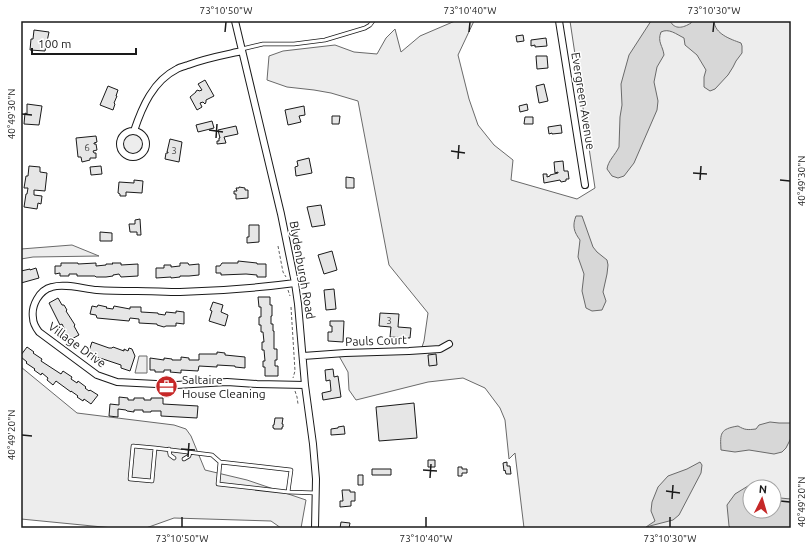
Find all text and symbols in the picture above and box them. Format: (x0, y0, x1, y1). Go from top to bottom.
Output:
text: 73°10'50"W (200, 5, 252, 16)
text: 73°10'40"W (444, 5, 496, 16)
text: 73°10'30"W (688, 5, 740, 16)
scale bar (32, 30, 136, 56)
text: 100 m (38, 37, 71, 50)
street label: Evergreen Avenue (569, 51, 598, 150)
text: 40°49'30"N (6, 89, 17, 139)
house number: 6 (84, 142, 90, 153)
house number: 3 (171, 145, 177, 156)
text: 40°49'30"N (796, 156, 807, 206)
street label: Blydenburgh Road (287, 220, 318, 320)
house number: 3 (386, 315, 392, 326)
street label: Village Drive (46, 319, 109, 370)
street label: Pauls Court (345, 333, 407, 348)
place label: Saltaire House Cleaning (182, 373, 266, 400)
office icon: Saltaire House Cleaning (153, 374, 179, 400)
text: 40°49'20"N (6, 410, 17, 460)
text: 40°49'20"N (796, 477, 807, 527)
north arrow (742, 479, 782, 519)
text: N (758, 483, 767, 495)
text: 73°10'50"W (156, 533, 208, 544)
text: 73°10'40"W (400, 533, 452, 544)
text: 73°10'30"W (644, 533, 696, 544)

